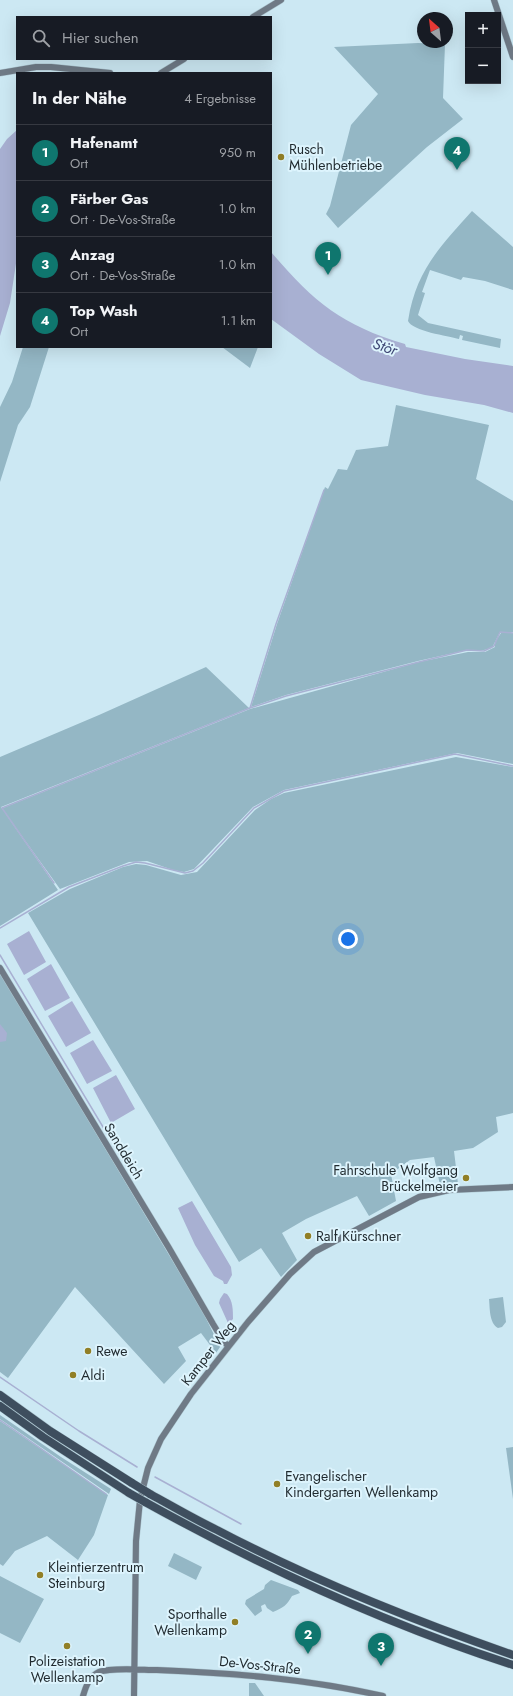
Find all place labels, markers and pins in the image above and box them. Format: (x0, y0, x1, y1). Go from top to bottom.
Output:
pin: 4 (444, 137, 470, 170)
place label: Rusch Mühlenbetriebe (289, 139, 382, 175)
marker: Rusch Mühlenbetriebe (276, 152, 286, 162)
pin: 1 (315, 242, 341, 275)
place label: Fahrschule Wolfgang Brückelmeier (333, 1160, 458, 1196)
marker: Fahrschule Wolfgang Brückelmeier (461, 1173, 471, 1183)
place label: Ralf Kürschner (316, 1226, 401, 1246)
marker: Ralf Kürschner (303, 1231, 313, 1241)
place label: Rewe (96, 1341, 127, 1361)
marker: Rewe (83, 1346, 93, 1356)
place label: Aldi (81, 1365, 105, 1385)
marker: Aldi (68, 1370, 78, 1380)
place label: Evangelischer Kindergarten Wellenkamp (285, 1466, 438, 1502)
marker: Evangelischer Kindergarten Wellenkamp (272, 1479, 282, 1489)
place label: Kleintierzentrum Steinburg (48, 1557, 144, 1593)
marker: Kleintierzentrum Steinburg (35, 1570, 45, 1580)
place label: Sporthalle Wellenkamp (154, 1604, 227, 1640)
marker: Sporthalle Wellenkamp (230, 1617, 240, 1627)
pin: 2 (295, 1621, 321, 1654)
pin: 3 (368, 1633, 394, 1666)
marker: Polizeistation Wellenkamp (62, 1641, 72, 1651)
place label: Polizeistation Wellenkamp (29, 1651, 105, 1687)

